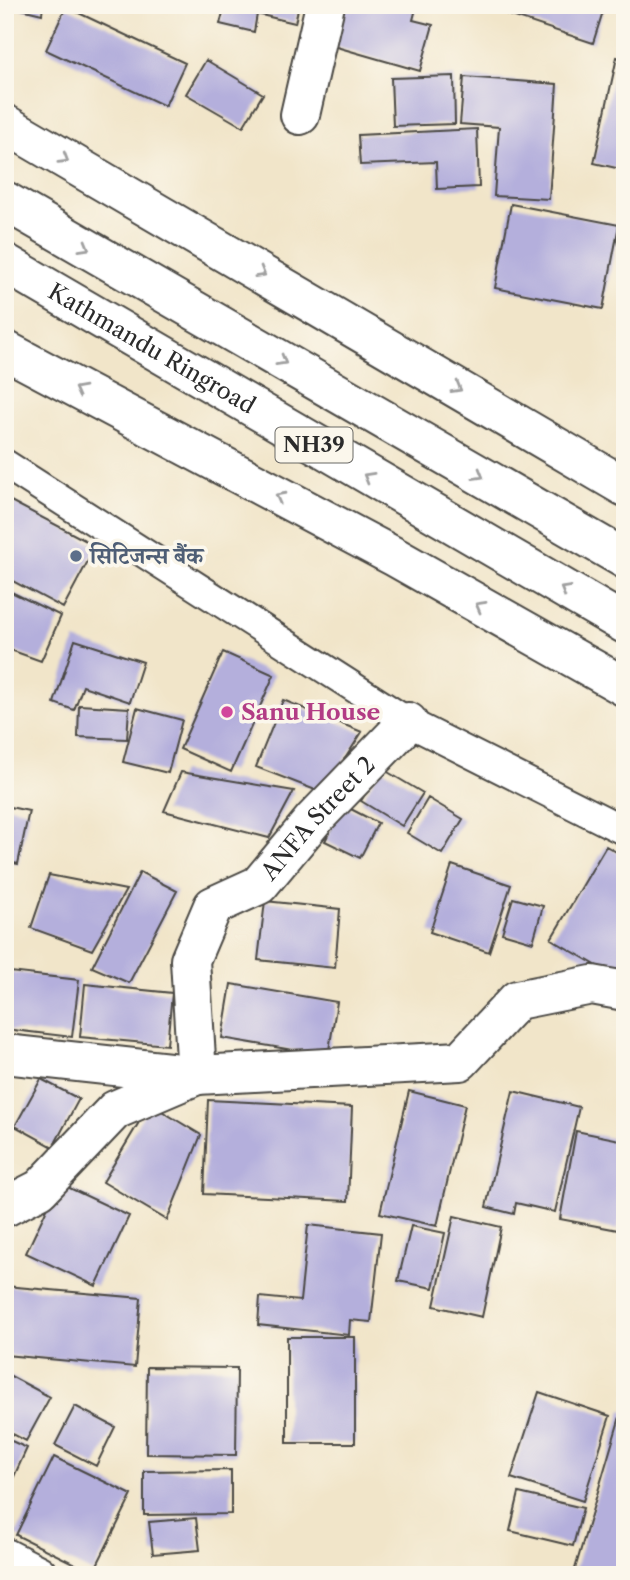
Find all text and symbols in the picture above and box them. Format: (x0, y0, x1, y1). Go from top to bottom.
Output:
one-way arrow (57, 151, 69, 164)
one-way arrow (78, 239, 91, 252)
one-way arrow (253, 265, 266, 278)
street label: Kathmandu Ringroad (43, 277, 260, 420)
one-way arrow (275, 353, 288, 366)
one-way arrow (449, 380, 462, 393)
one-way arrow (74, 385, 87, 398)
road number: NH39 (276, 428, 352, 462)
one-way arrow (472, 467, 485, 480)
one-way arrow (363, 472, 376, 485)
one-way arrow (275, 492, 287, 505)
place label: सिटिजन्स बैंक (88, 542, 205, 570)
marker: सिटिजन्स बैंक (68, 548, 84, 564)
one-way arrow (560, 585, 573, 598)
one-way arrow (475, 601, 487, 614)
place label: Sanu House (241, 698, 381, 726)
marker: Sanu House (219, 704, 235, 720)
street label: ANFA Street 2 (254, 751, 381, 886)

